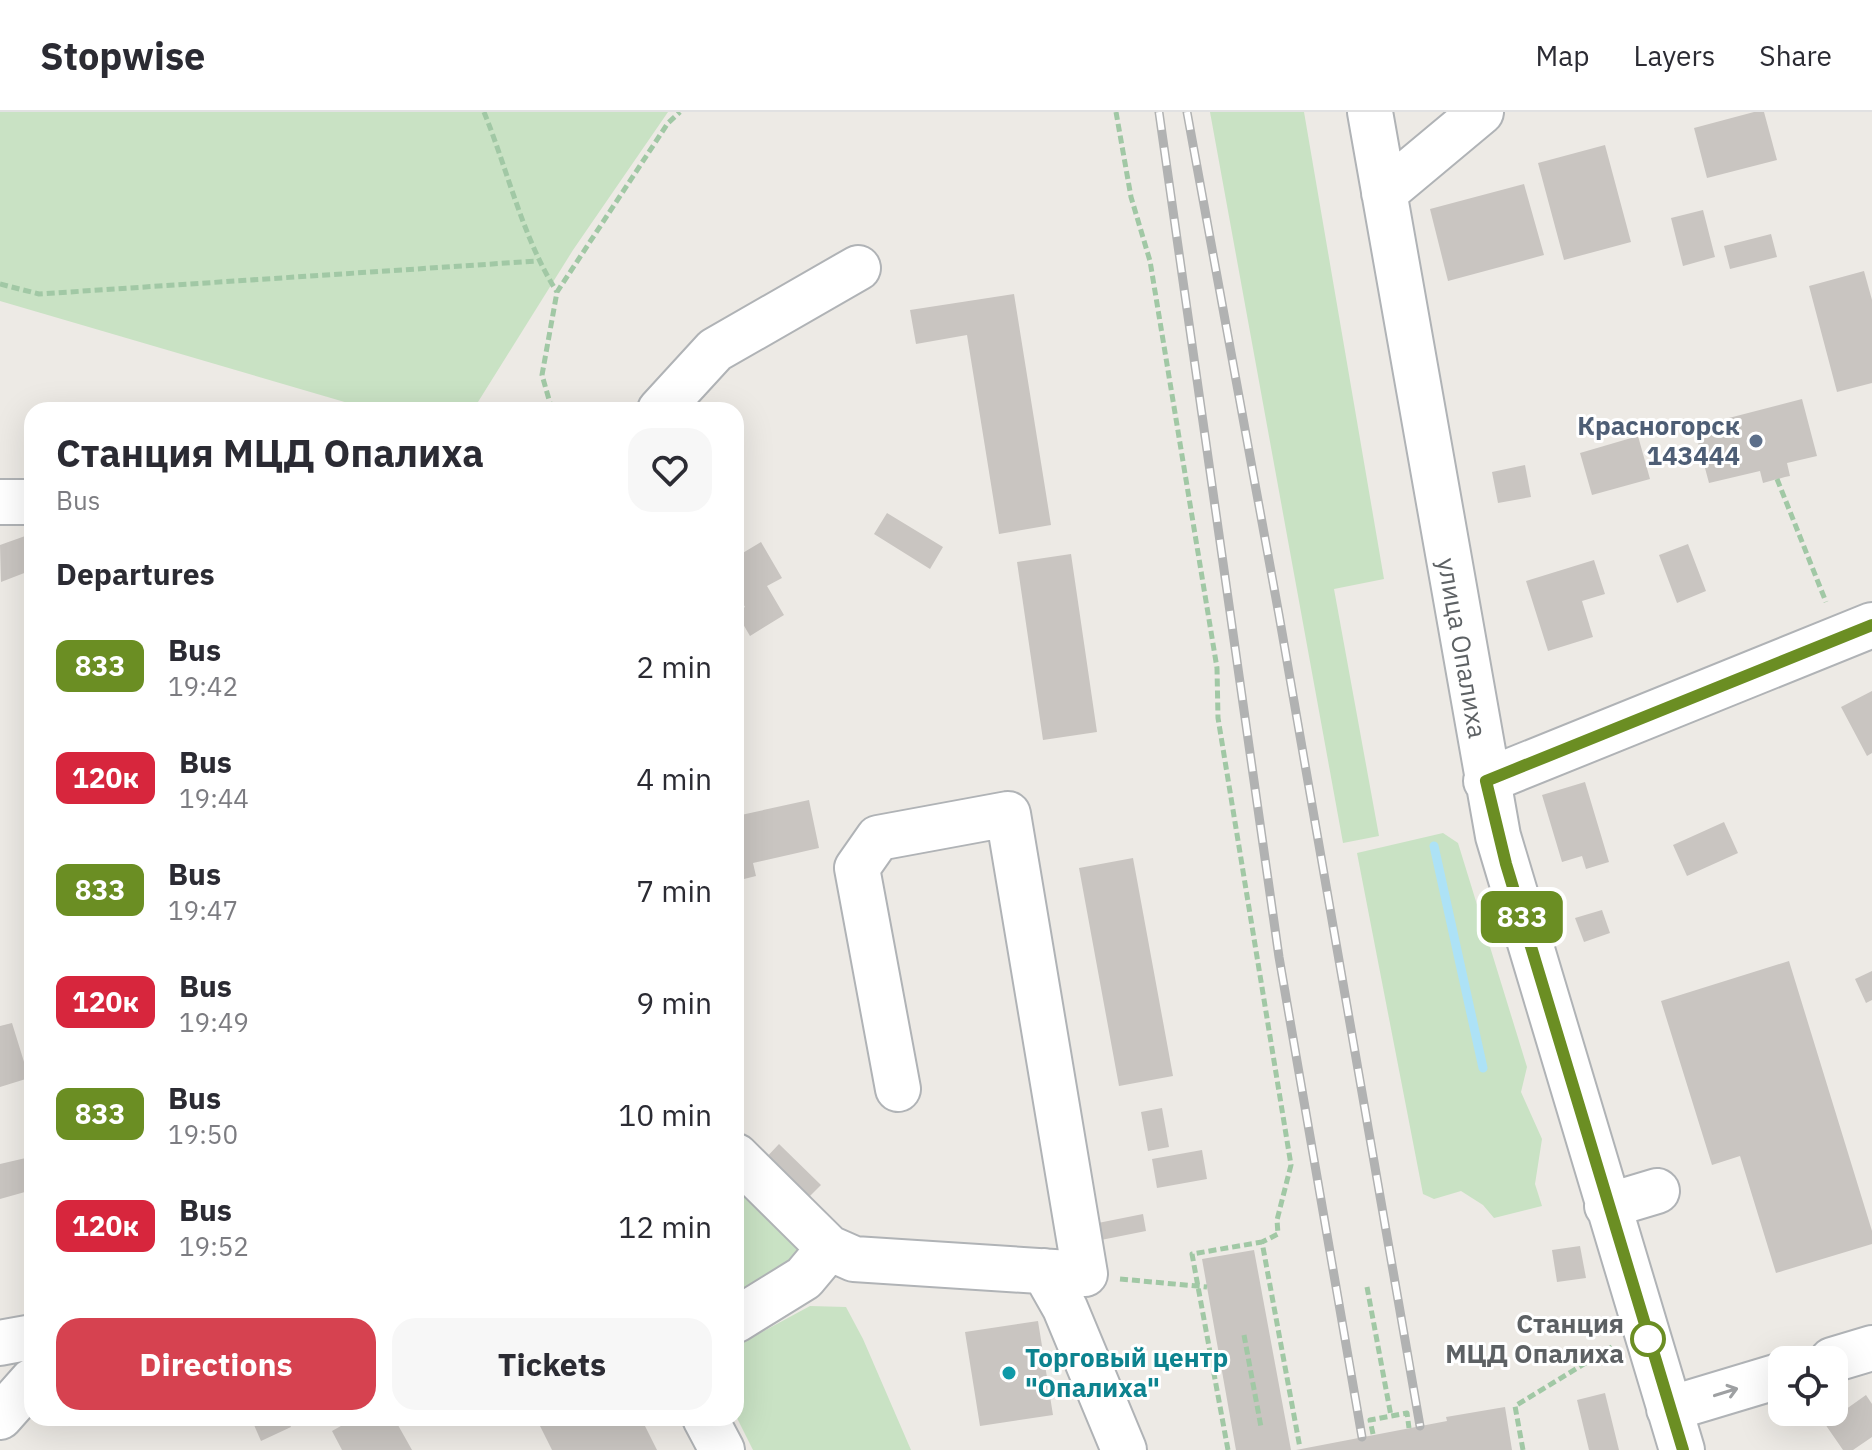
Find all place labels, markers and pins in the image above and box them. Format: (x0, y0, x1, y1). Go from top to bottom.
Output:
place label: Красногорск 143444 (1577, 408, 1740, 472)
marker: Красногорск 143444 (1747, 432, 1765, 450)
place label: Станция МЦД Опалиха (1445, 1306, 1624, 1370)
marker: Станция МЦД Опалиха (1631, 1322, 1665, 1356)
place label: Торговый центр "Опалиха" (1025, 1340, 1228, 1404)
marker: Торговый центр "Опалиха" (1000, 1364, 1018, 1382)

